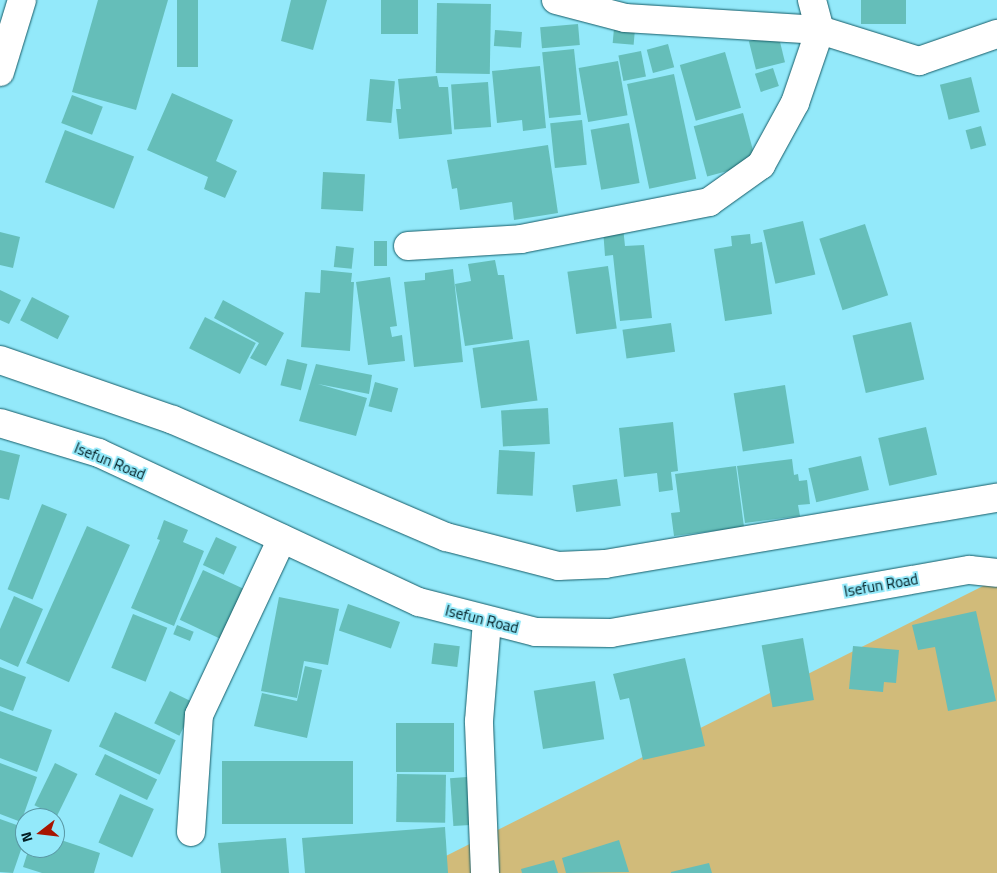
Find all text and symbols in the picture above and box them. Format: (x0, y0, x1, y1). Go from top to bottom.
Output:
street label: Isefun Road (72, 439, 148, 483)
street label: Isefun Road (843, 570, 919, 600)
street label: Isefun Road (443, 601, 521, 637)
north arrow (15, 808, 65, 858)
text: N (15, 829, 37, 845)

